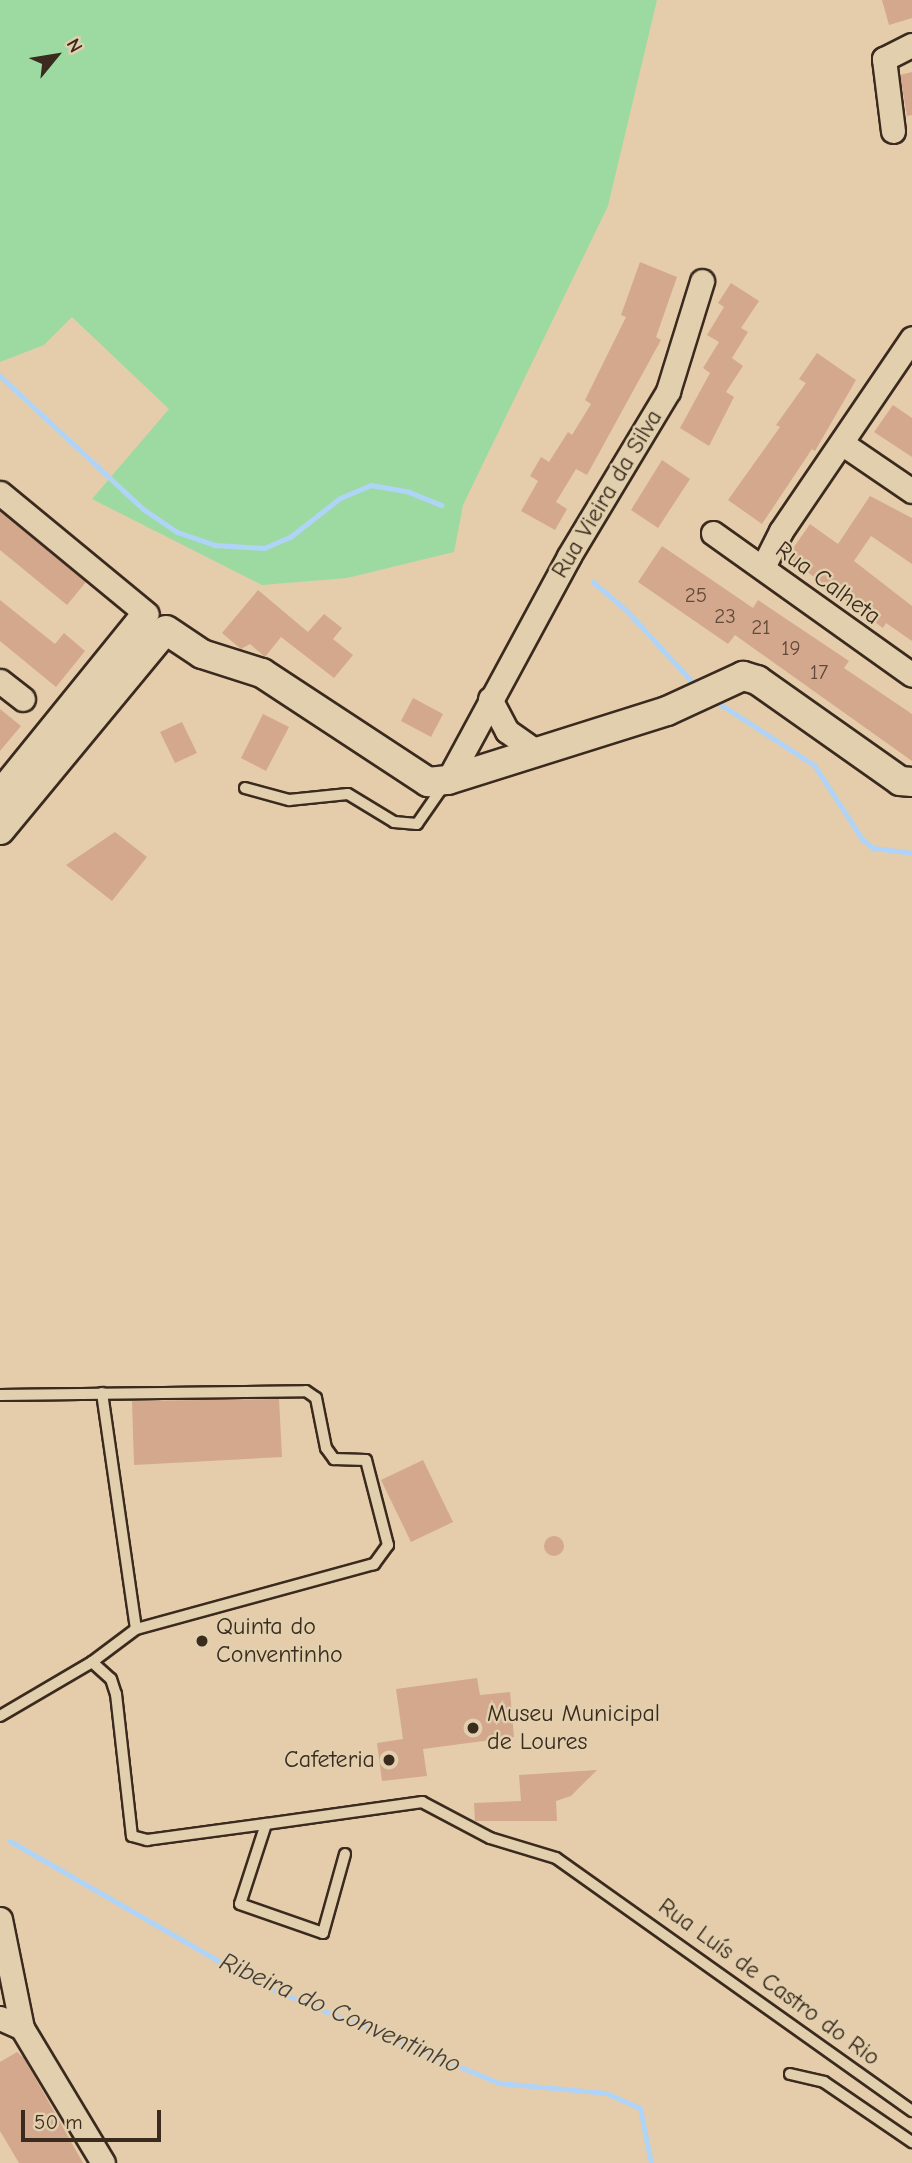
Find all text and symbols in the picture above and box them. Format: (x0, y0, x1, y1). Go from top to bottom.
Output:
north arrow (21, 21, 91, 91)
text: N (62, 35, 87, 56)
street label: Rua Vieira da Silva (545, 405, 669, 583)
street label: Rua Calheta (770, 535, 886, 631)
house number: 25 (685, 582, 707, 608)
house number: 23 (714, 603, 736, 629)
house number: 21 (751, 614, 771, 640)
house number: 19 (781, 635, 801, 661)
house number: 17 (810, 659, 828, 685)
place label: Quinta do Conventinho (216, 1613, 343, 1669)
marker: Quinta do Conventinho (194, 1633, 210, 1649)
place label: Museu Municipal de Loures (487, 1700, 660, 1756)
marker: Museu Municipal de Loures (465, 1720, 481, 1736)
place label: Cafeteria (284, 1746, 375, 1774)
marker: Cafeteria (381, 1752, 397, 1768)
street label: Rua Luís de Castro do Rio (653, 1892, 885, 2072)
water label: Ribeira do Conventinho (215, 1947, 465, 2081)
scale bar (24, 2096, 164, 2140)
text: 50 m (34, 2110, 83, 2134)

